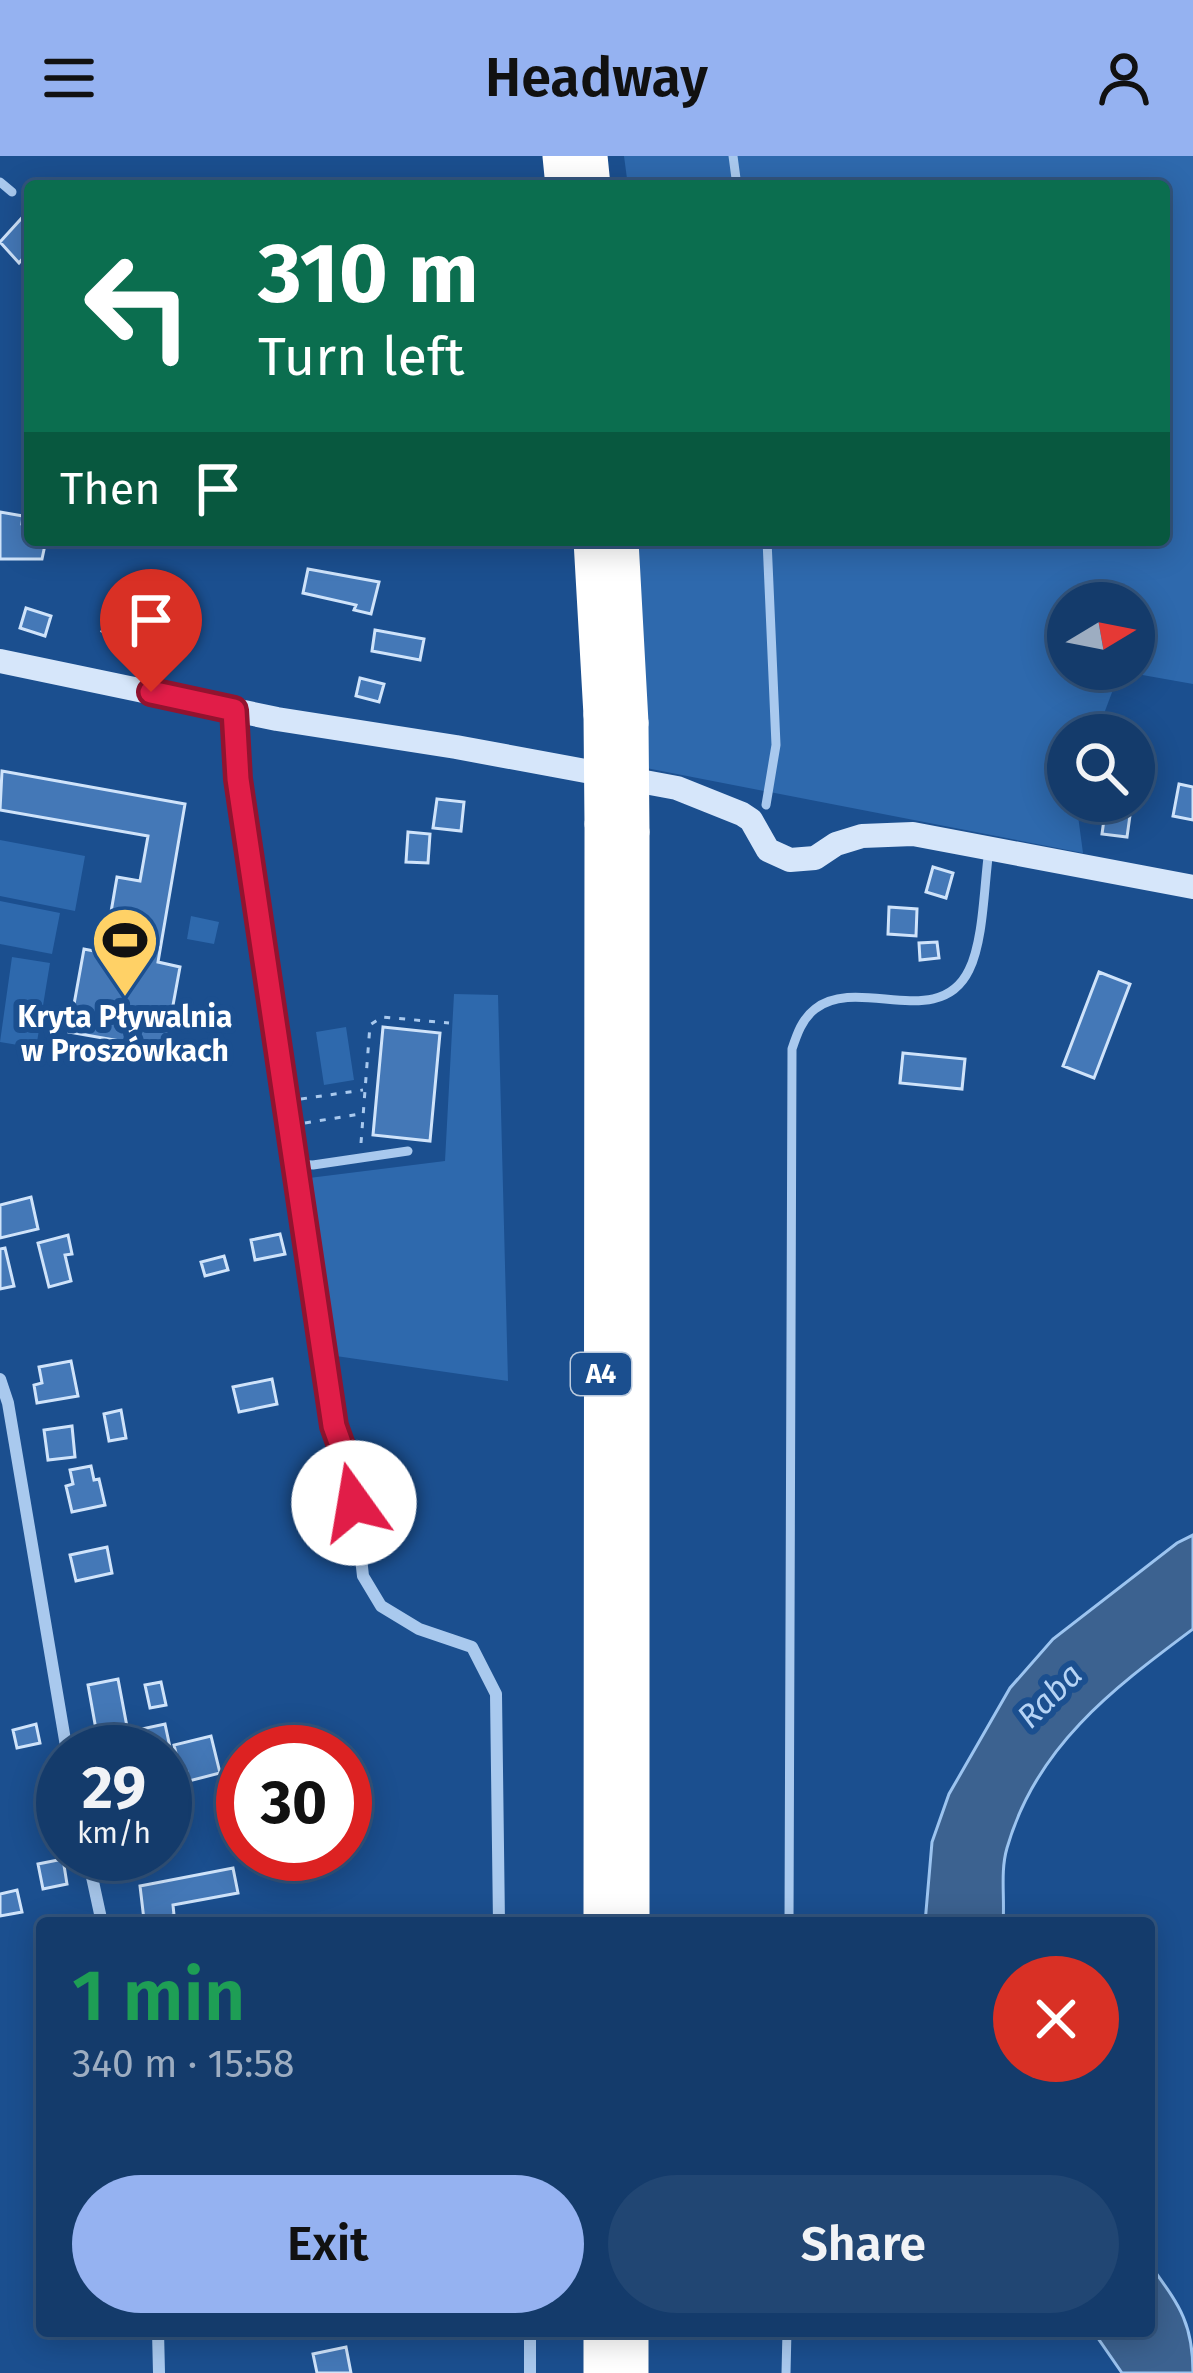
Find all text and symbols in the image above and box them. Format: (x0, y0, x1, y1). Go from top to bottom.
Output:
icon: menu (36, 45, 102, 111)
icon: person (1091, 45, 1157, 111)
text: Headway (485, 46, 708, 110)
text: 310 m (258, 223, 479, 324)
icon: left (60, 228, 216, 384)
text: Turn left (258, 325, 465, 389)
icon: arrive (185, 456, 251, 522)
text: Then (60, 462, 161, 516)
pin (100, 569, 202, 692)
north arrow (1047, 582, 1155, 690)
map controls (1047, 582, 1155, 822)
icon: arrive (118, 587, 184, 653)
button: search (1047, 714, 1155, 822)
sports icon: Kryta Pływalnia w Proszówkach (90, 905, 160, 999)
place label: Kryta Pływalnia w Proszówkach (18, 999, 232, 1069)
road number: A4 (571, 1353, 631, 1395)
position arrow (291, 1440, 417, 1566)
water label: Raba (1009, 1655, 1091, 1737)
speed limit sign: 30 (216, 1725, 372, 1881)
text: 29 (82, 1752, 146, 1824)
text: km/h (77, 1815, 151, 1851)
text: 1 min (72, 1953, 245, 2039)
button: close (993, 1956, 1119, 2082)
text: 340 m · 15:58 (72, 2041, 295, 2087)
button: Exit (72, 2175, 584, 2313)
button: Share (608, 2175, 1119, 2313)

